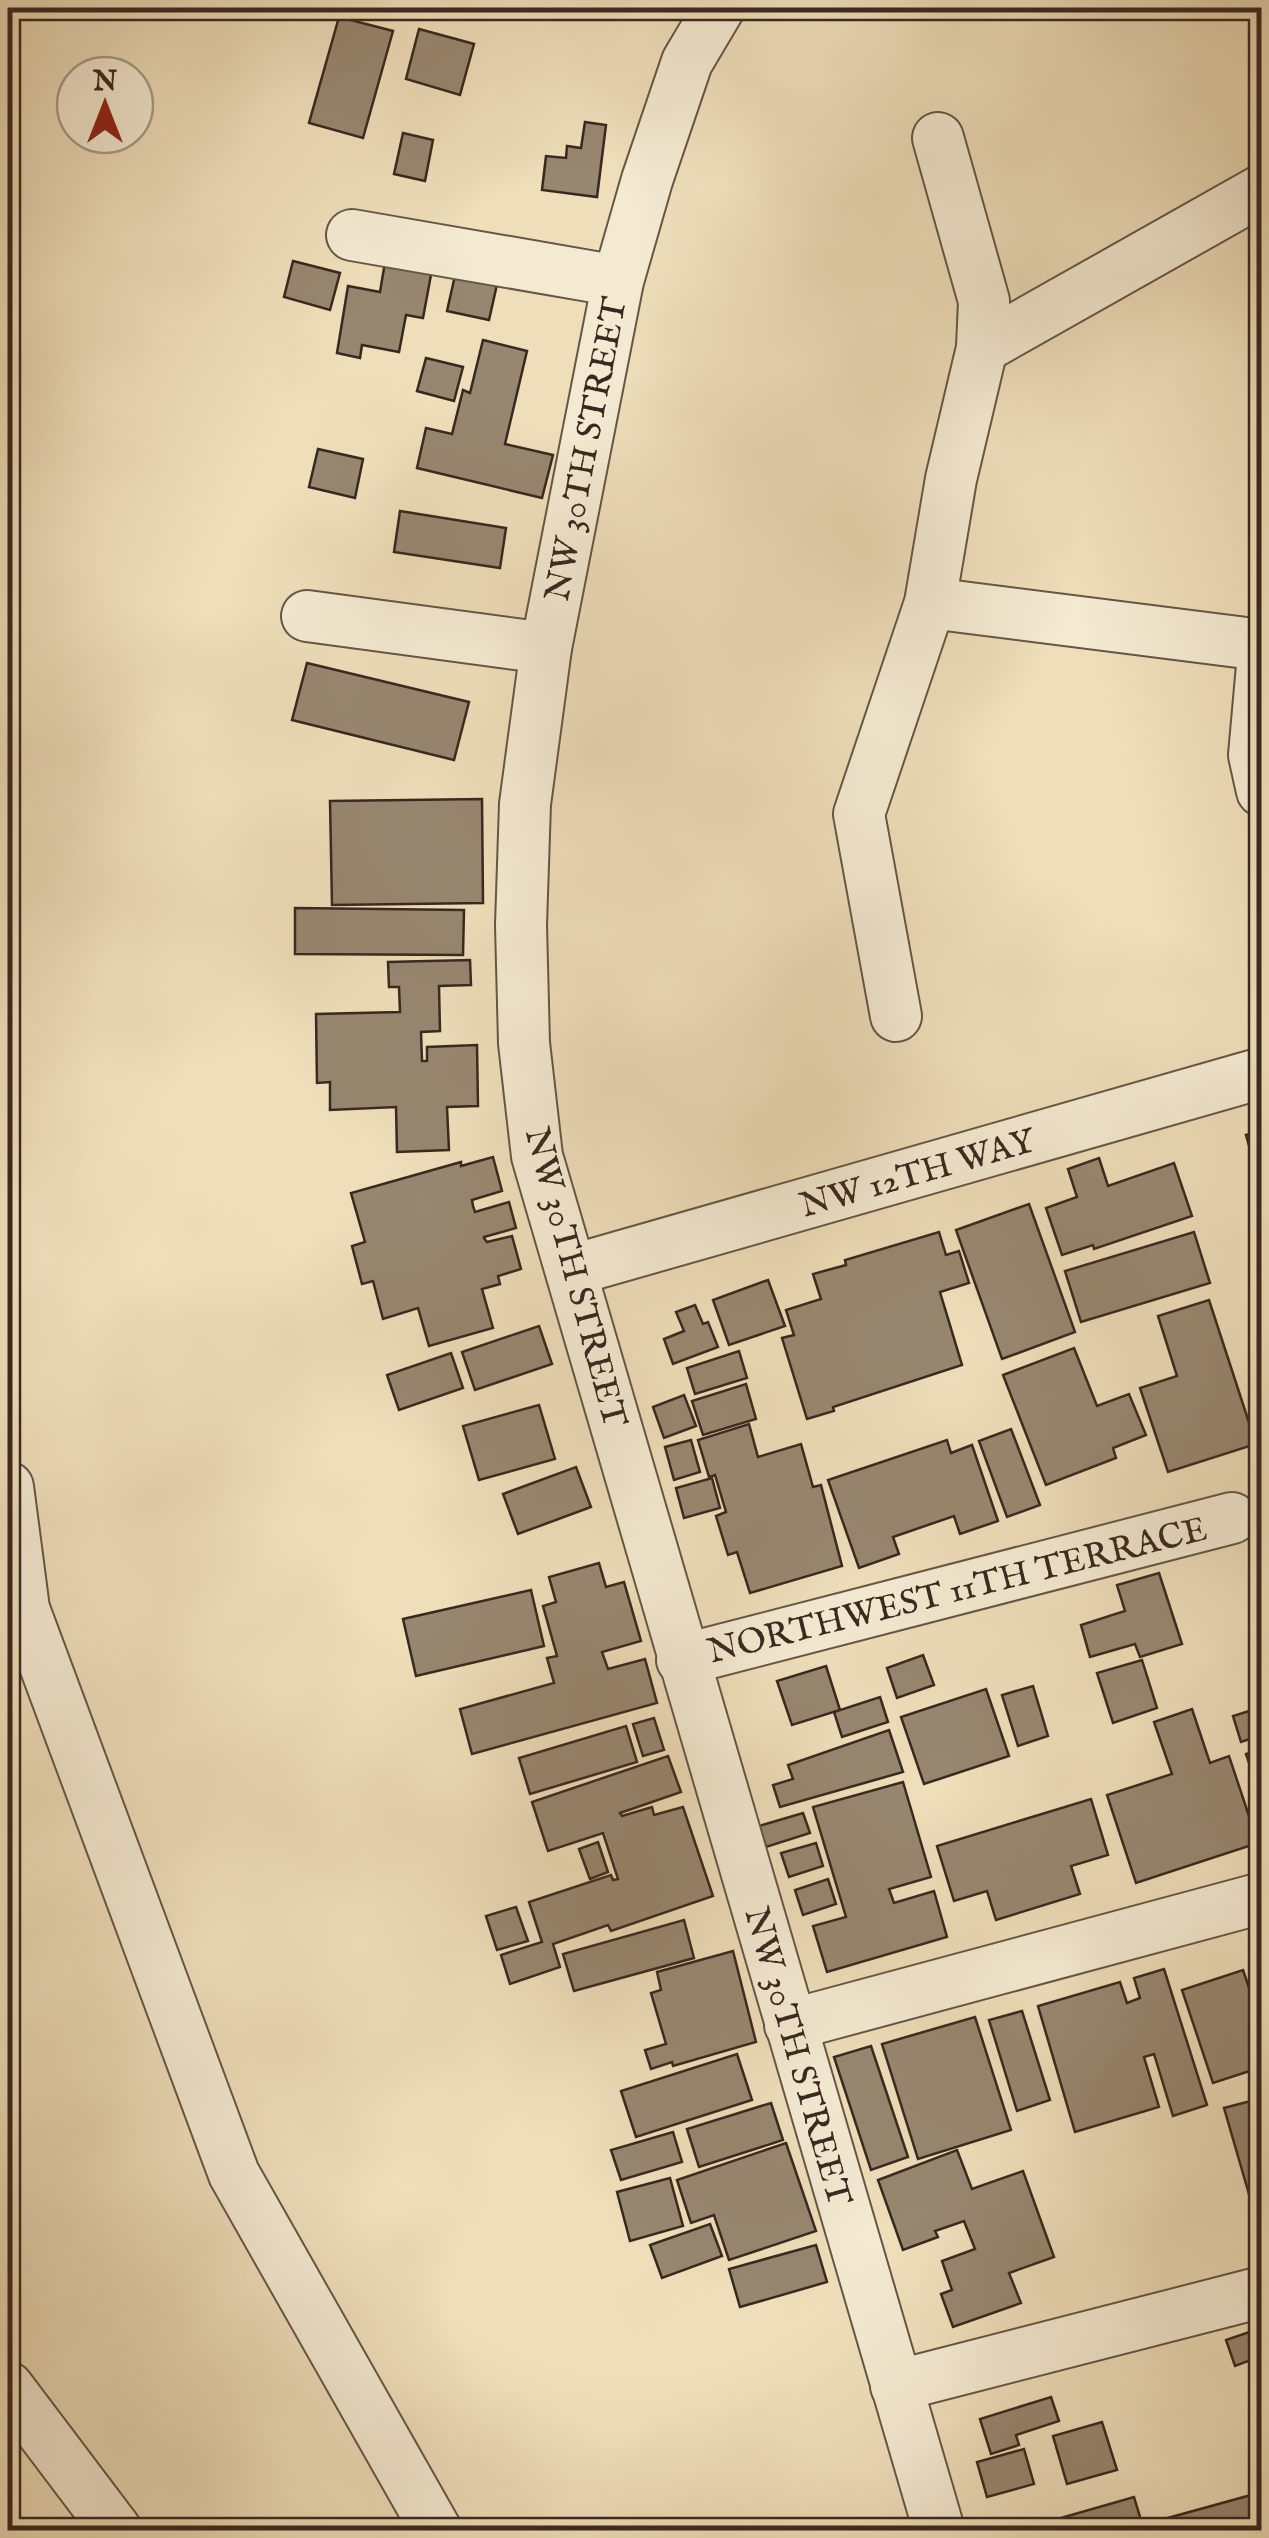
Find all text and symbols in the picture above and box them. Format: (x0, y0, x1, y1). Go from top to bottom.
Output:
north arrow (55, 55, 155, 155)
text: N (92, 65, 117, 100)
street label: NW 30TH STREET (536, 293, 639, 605)
street label: NW 12TH WAY (795, 1119, 1043, 1229)
street label: NW 30TH STREET (513, 1123, 636, 1433)
street label: NORTHWEST 11TH TERRACE (703, 1508, 1212, 1675)
street label: NW 30TH STREET (732, 1902, 861, 2212)

